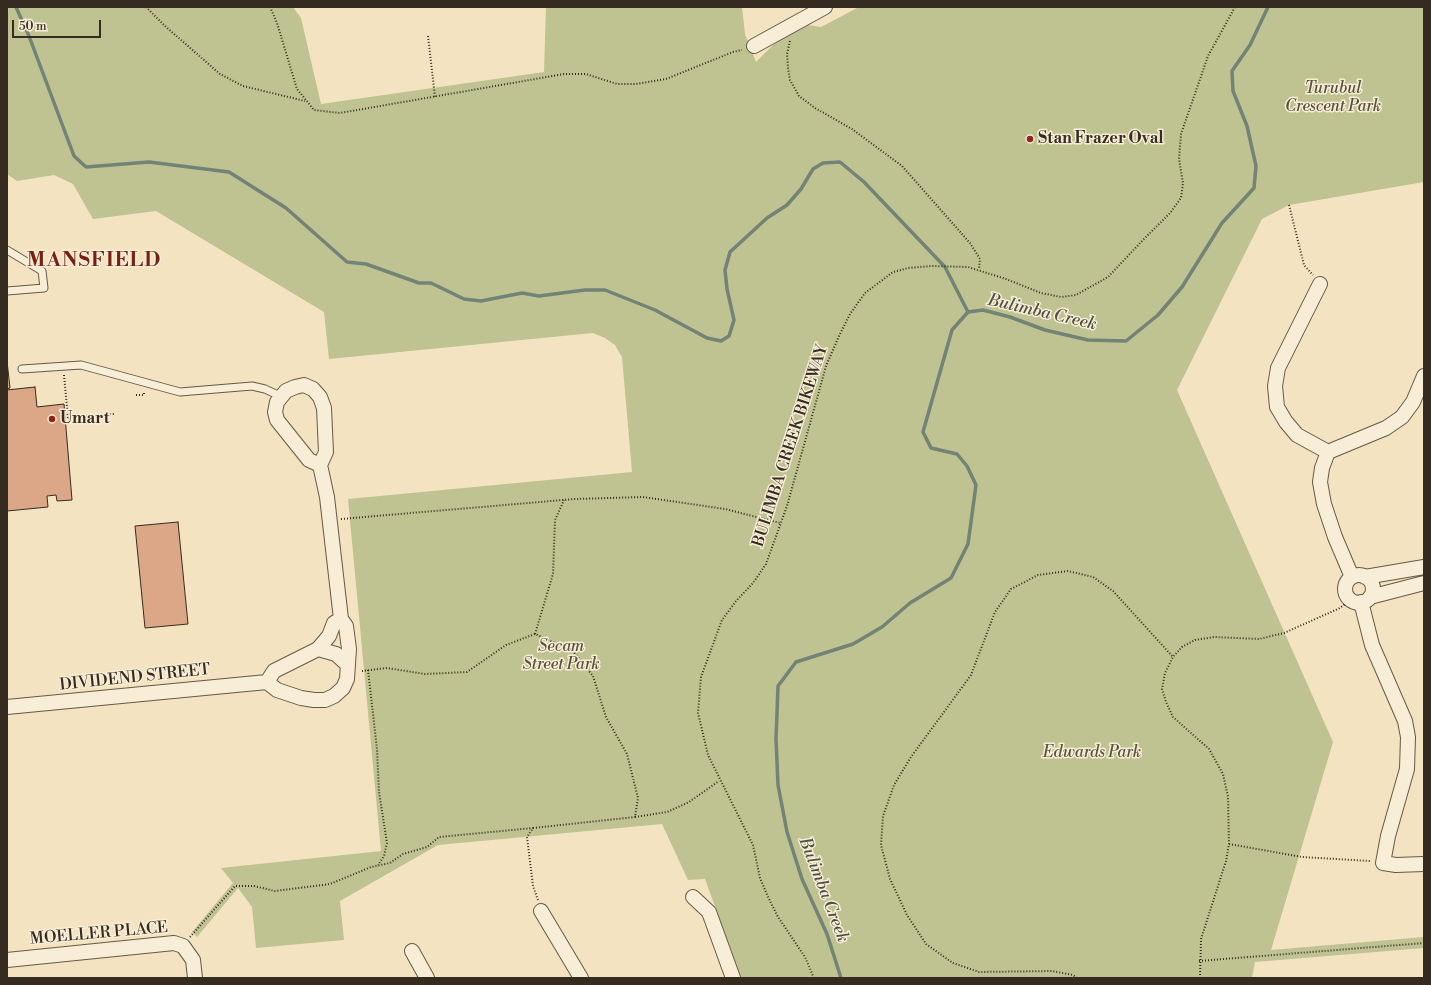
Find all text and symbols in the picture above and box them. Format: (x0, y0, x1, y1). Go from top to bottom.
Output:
scale bar (14, 12, 103, 38)
text: 50 m (19, 19, 47, 34)
park label: Turubul Crescent Park (1285, 79, 1381, 117)
place label: Stan Frazer Oval (1038, 129, 1164, 149)
marker: Stan Frazer Oval (1025, 134, 1035, 144)
district label: MANSFIELD (27, 249, 161, 273)
water label: Bulimba Creek (986, 291, 1098, 335)
street label: BULIMBA CREEK BIKEWAY (749, 343, 833, 549)
place label: Umart (60, 409, 109, 429)
marker: Umart (47, 414, 57, 424)
park label: Secam Street Park (522, 637, 600, 675)
street label: DIVIDEND STREET (59, 661, 211, 695)
park label: Edwards Park (1043, 743, 1141, 763)
water label: Bulimba Creek (794, 835, 852, 945)
street label: MOELLER PLACE (29, 918, 169, 950)

